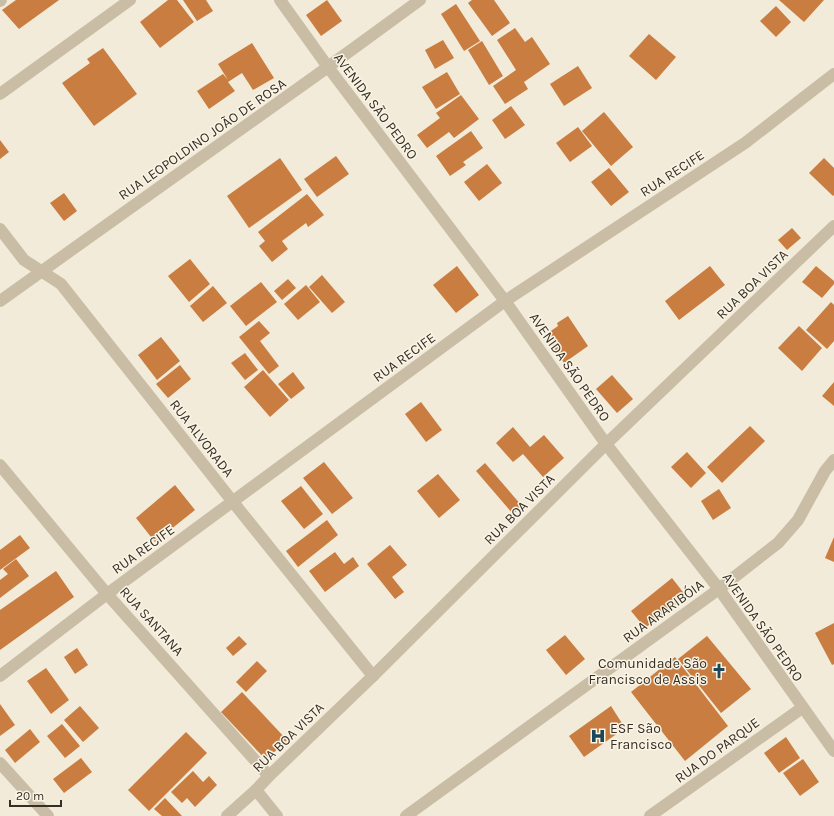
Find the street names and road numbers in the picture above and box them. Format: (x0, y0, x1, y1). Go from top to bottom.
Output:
street label: AVENIDA SÃO PEDRO (330, 50, 421, 163)
street label: RUA LEOPOLDINO JOÃO DE ROSA (115, 75, 289, 204)
street label: RUA RECIFE (637, 146, 708, 200)
street label: RUA BOA VISTA (713, 246, 792, 323)
street label: AVENIDA SÃO PEDRO (526, 310, 614, 425)
street label: RUA RECIFE (370, 329, 439, 386)
street label: RUA ALVORADA (166, 396, 237, 480)
street label: RUA BOA VISTA (480, 470, 558, 548)
street label: RUA RECIFE (109, 521, 178, 578)
street label: AVENIDA SÃO PEDRO (719, 570, 807, 685)
street label: RUA ARARIBÓIA (619, 576, 707, 646)
street label: RUA SANTANA (116, 583, 187, 659)
street label: RUA BOA VISTA (249, 699, 328, 776)
street label: RUA DO PARQUE (672, 714, 763, 787)

